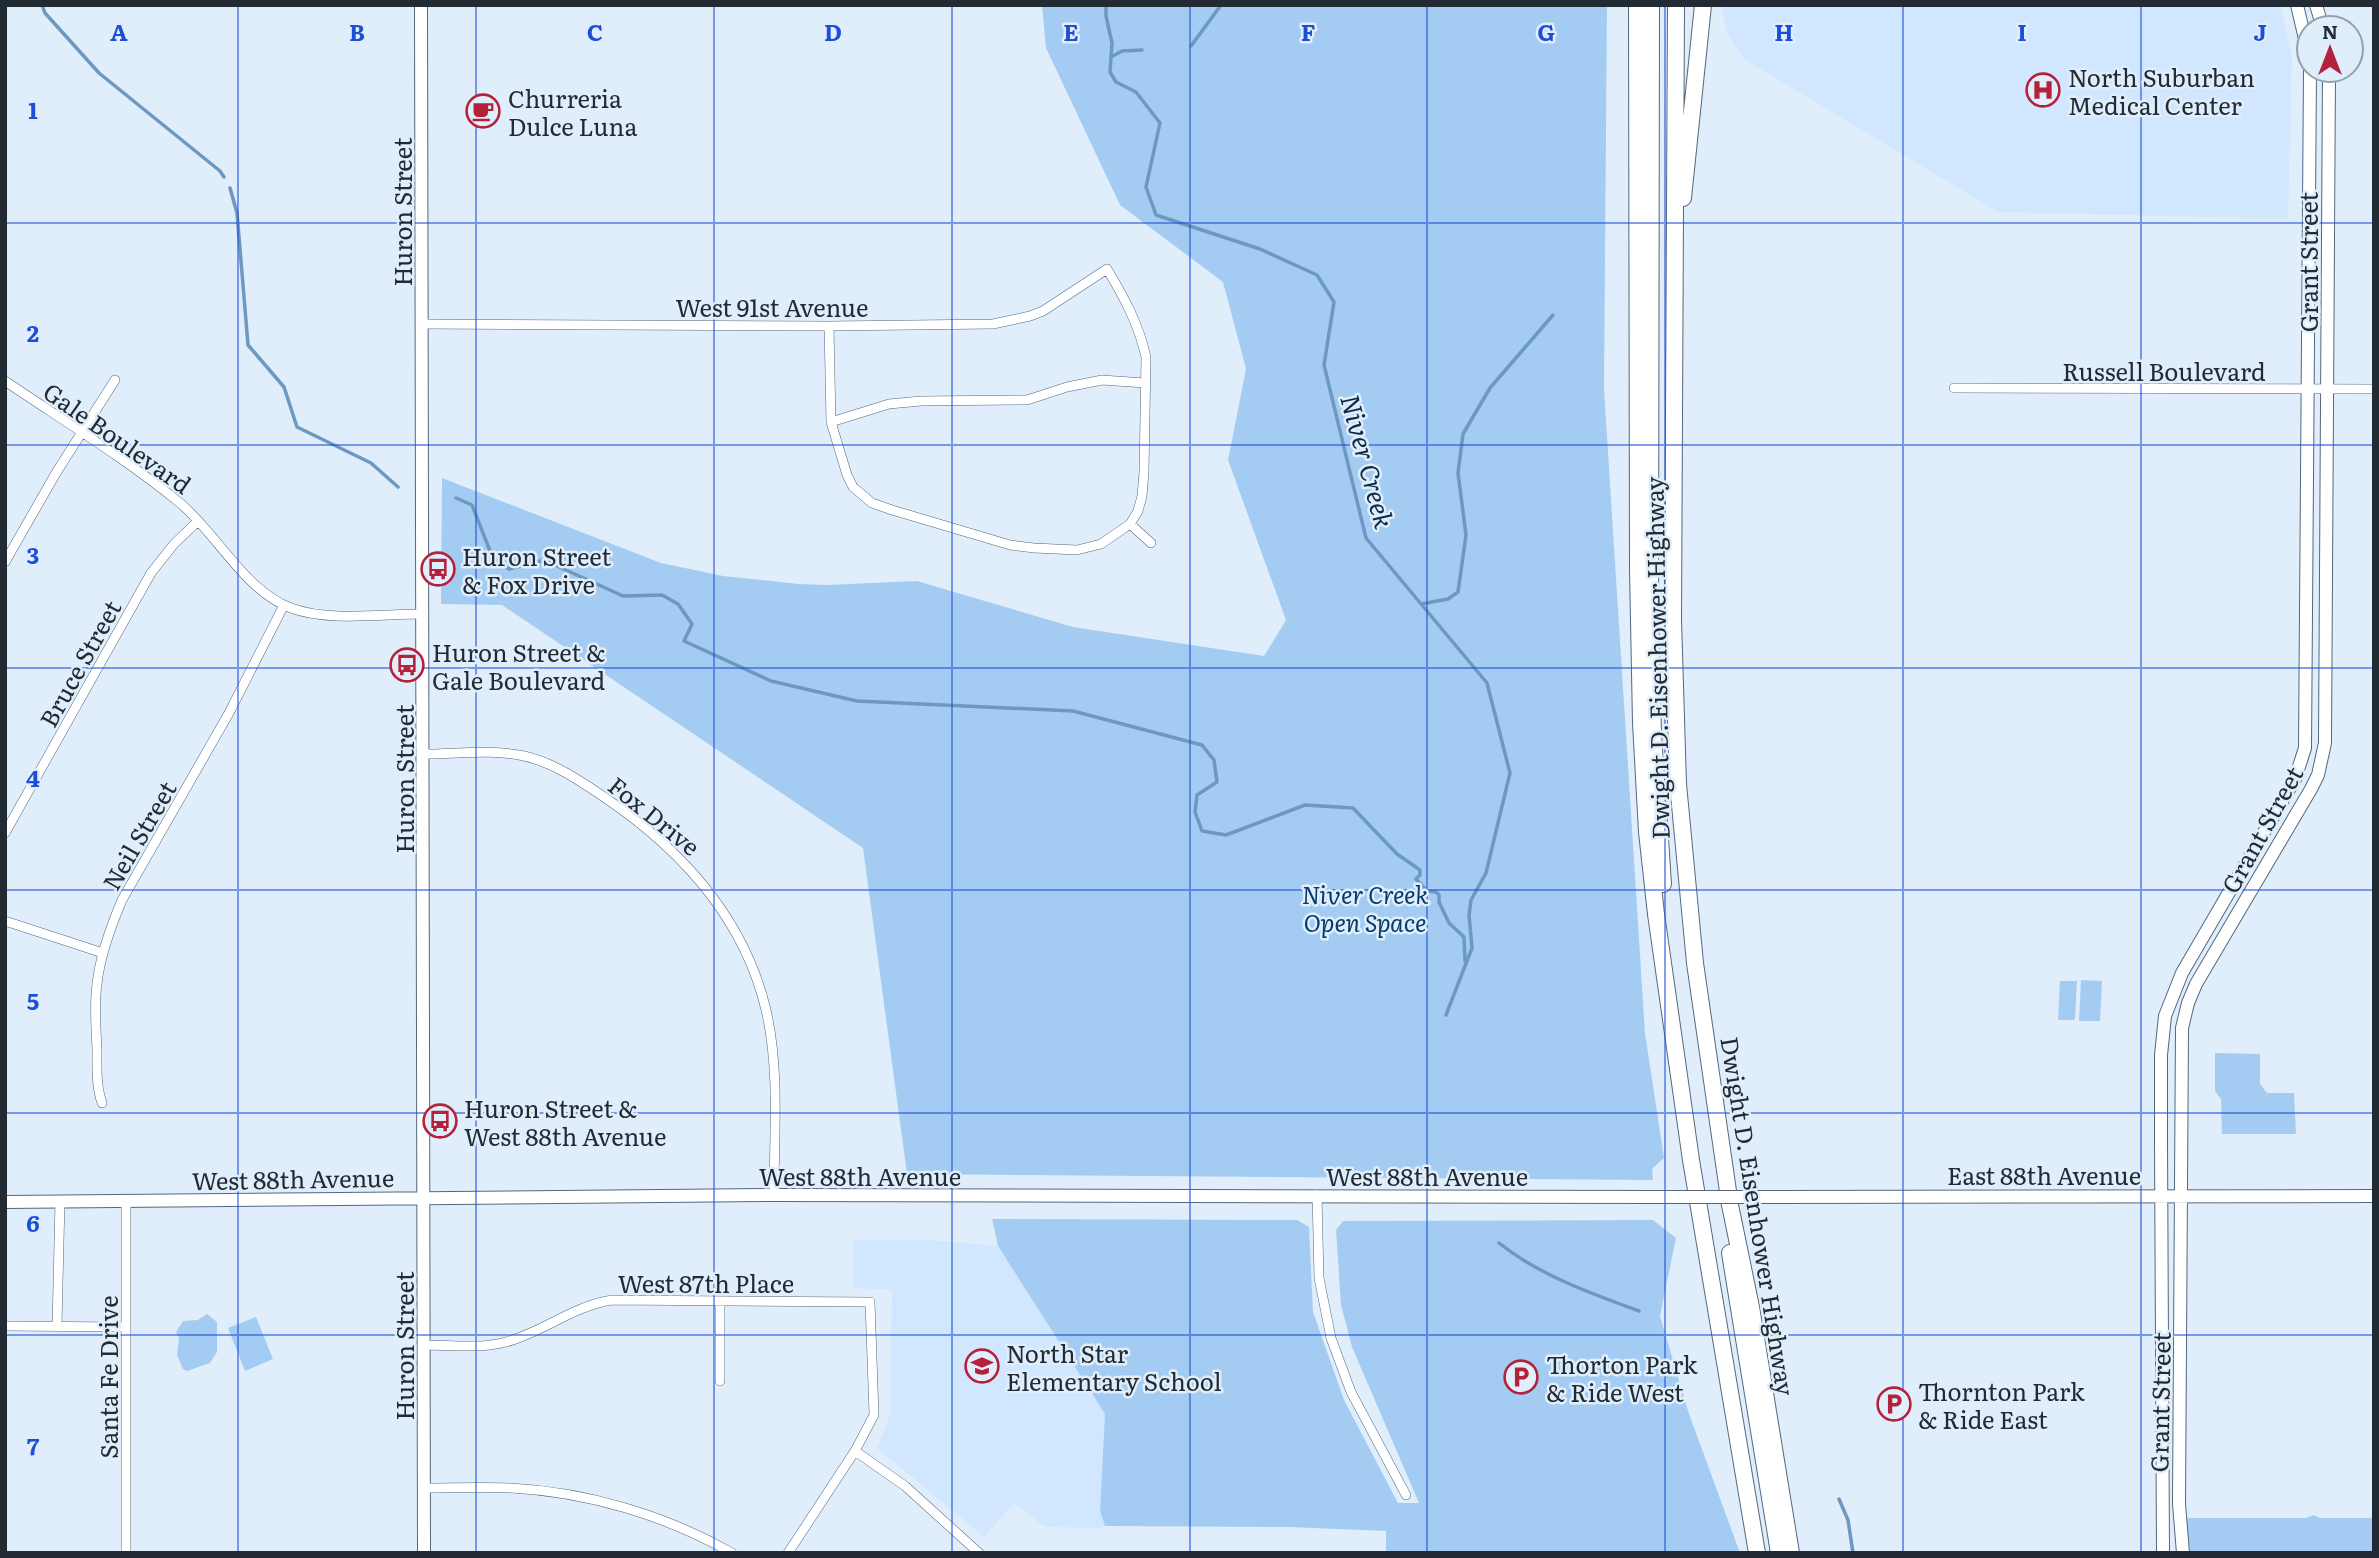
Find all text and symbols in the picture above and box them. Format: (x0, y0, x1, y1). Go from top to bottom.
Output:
text: A (110, 14, 128, 48)
text: B (349, 14, 365, 48)
text: C (587, 14, 603, 48)
text: D (824, 14, 842, 48)
text: E (1063, 14, 1079, 48)
text: F (1301, 14, 1316, 48)
text: G (1537, 14, 1555, 48)
text: H (1774, 14, 1794, 48)
text: I (2017, 14, 2027, 48)
text: J (2253, 14, 2267, 48)
north arrow (2295, 14, 2365, 84)
text: N (2322, 17, 2338, 45)
place label: North Suburban Medical Center (2068, 59, 2255, 122)
hospital icon: North Suburban Medical Center (2024, 71, 2062, 109)
place label: Churreria Dulce Luna (508, 80, 637, 143)
text: 1 (28, 92, 38, 126)
cafe icon: Churreria Dulce Luna (464, 92, 502, 130)
street label: Huron Street (384, 137, 419, 287)
street label: Grant Street (2290, 191, 2325, 332)
street label: West 91st Avenue (676, 289, 868, 324)
text: 2 (27, 315, 39, 349)
street label: Russell Boulevard (2062, 353, 2266, 388)
street label: Gale Boulevard (37, 373, 199, 501)
water label: Niver Creek (1332, 390, 1406, 533)
street label: Dwight D. Eisenhower Highway (1635, 476, 1677, 840)
text: 3 (27, 537, 39, 571)
place label: Huron Street & Fox Drive (462, 538, 611, 601)
bus stop icon: Huron Street & Fox Drive (419, 550, 457, 588)
street label: Bruce Street (30, 593, 128, 733)
place label: Huron Street & Gale Boulevard (432, 634, 606, 697)
bus stop icon: Huron Street & Gale Boulevard (388, 646, 426, 684)
street label: Huron Street (386, 704, 421, 854)
street label: Grant Street (2212, 759, 2310, 899)
text: 4 (26, 760, 40, 794)
street label: Fox Drive (602, 767, 708, 863)
street label: Neil Street (93, 774, 184, 896)
park label: Niver Creek Open Space (1302, 876, 1429, 939)
text: 5 (27, 983, 39, 1017)
street label: Dwight D. Eisenhower Highway (1713, 1034, 1805, 1398)
place label: Huron Street & West 88th Avenue (464, 1090, 666, 1153)
bus stop icon: Huron Street & West 88th Avenue (421, 1102, 459, 1140)
street label: East 88th Avenue (1947, 1157, 2141, 1192)
street label: West 88th Avenue (759, 1158, 961, 1193)
street label: West 88th Avenue (1326, 1158, 1528, 1193)
street label: West 88th Avenue (192, 1159, 394, 1197)
text: 6 (26, 1205, 40, 1239)
street label: West 87th Place (618, 1265, 794, 1300)
street label: Huron Street (386, 1271, 421, 1421)
street label: Santa Fe Drive (90, 1295, 125, 1459)
street label: Grant Street (2140, 1331, 2178, 1472)
place label: North Star Elementary School (1006, 1335, 1222, 1398)
place label: Thorton Park & Ride West (1546, 1346, 1698, 1409)
school or university icon: North Star Elementary School (963, 1347, 1001, 1385)
parking icon: Thorton Park & Ride West (1502, 1358, 1540, 1396)
place label: Thornton Park & Ride East (1918, 1373, 2085, 1436)
parking icon: Thornton Park & Ride East (1875, 1385, 1913, 1423)
text: 7 (27, 1428, 40, 1462)

